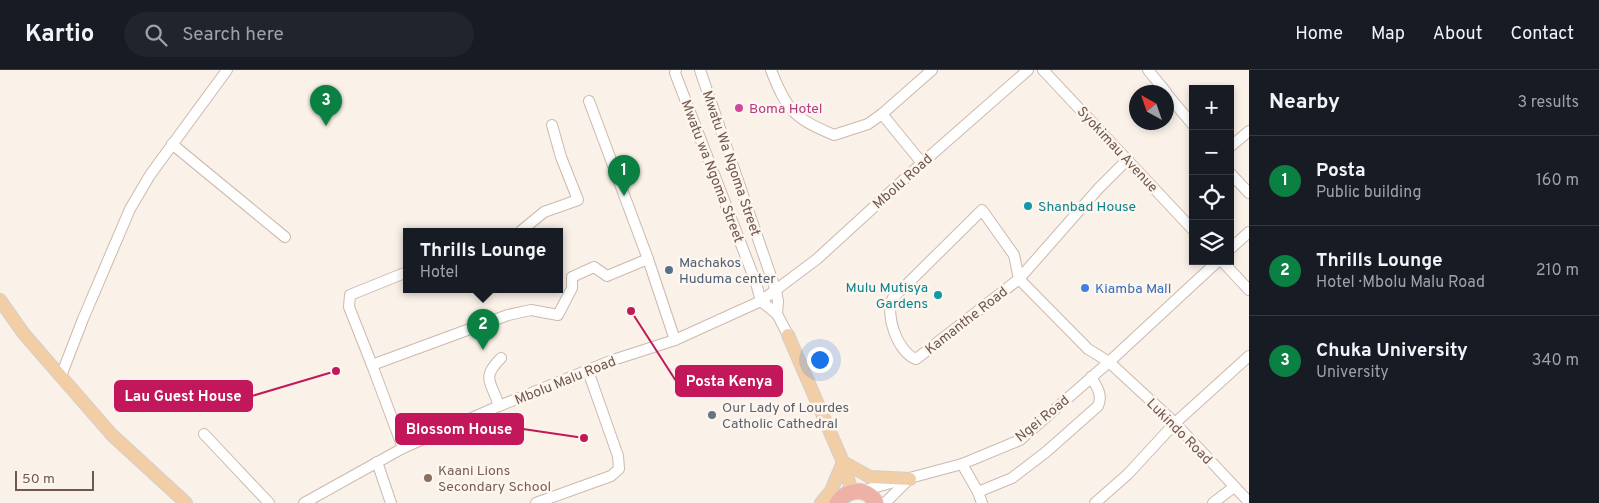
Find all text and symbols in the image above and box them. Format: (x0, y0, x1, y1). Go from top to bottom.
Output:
search box (124, 12, 474, 57)
text: Kartio (25, 20, 94, 50)
icon: search (142, 21, 170, 49)
text: Search here (182, 23, 284, 47)
text: Home (1295, 23, 1343, 46)
text: Map (1371, 23, 1405, 46)
text: About (1433, 23, 1482, 46)
text: Contact (1510, 23, 1574, 46)
pin: 3 (310, 85, 342, 126)
north arrow (1129, 85, 1174, 130)
map controls (1189, 85, 1234, 265)
button: + (1189, 85, 1234, 130)
street label: Mwatu Wa Ngoma Street (698, 88, 763, 238)
text: Nearby (1269, 89, 1340, 116)
text: 3 results (1517, 93, 1579, 113)
street label: Mwatu wa Ngoma Street (677, 98, 747, 245)
place label: Boma Hotel (749, 101, 823, 118)
marker: Boma Hotel (733, 102, 745, 114)
street label: Syokimau Avenue (1073, 104, 1161, 196)
button: − (1189, 130, 1234, 175)
street label: Mbolu Road (870, 151, 936, 213)
pin: 1 (608, 155, 640, 196)
text: Posta (1316, 159, 1366, 183)
text: 1 (1282, 171, 1288, 191)
text: 160 m (1536, 171, 1579, 191)
button: locate (1189, 175, 1234, 220)
text: Public building (1316, 183, 1421, 203)
place label: Shanbad House (1038, 199, 1136, 216)
marker: Shanbad House (1022, 200, 1034, 212)
button: layers (1189, 220, 1234, 265)
popup (403, 228, 563, 293)
text: Thrills Lounge (420, 239, 546, 263)
text: Thrills Lounge (1316, 249, 1443, 273)
place label: Machakos Huduma center (679, 255, 776, 288)
text: 2 (1280, 261, 1290, 281)
text: 210 m (1536, 261, 1579, 281)
text: Hotel (420, 263, 458, 283)
marker: Machakos Huduma center (663, 264, 675, 276)
text: Hotel · Mbolu Malu Road (1316, 273, 1485, 293)
place label: Mulu Mutisya Gardens (846, 280, 928, 313)
place label: Kiamba Mall (1095, 281, 1171, 298)
marker: Kiamba Mall (1079, 282, 1091, 294)
street label: Kamanthe Road (922, 284, 1012, 359)
marker: Mulu Mutisya Gardens (932, 289, 944, 301)
pin: 2 (467, 309, 499, 350)
text: Chuka University (1316, 339, 1468, 363)
your location (807, 347, 833, 373)
text: 3 (1280, 351, 1290, 371)
text: 340 m (1532, 351, 1579, 371)
street label: Mbolu Malu Road (513, 353, 619, 409)
text: University (1316, 363, 1389, 383)
callout: Posta Kenya (676, 366, 782, 396)
text: Posta Kenya (686, 373, 772, 392)
callout: Lau Guest House (115, 381, 252, 411)
text: Lau Guest House (124, 388, 242, 407)
street label: Ngei Road (1013, 392, 1073, 446)
street label: Lukindo Road (1142, 396, 1215, 469)
place label: Our Lady of Lourdes Catholic Cathedral (722, 400, 849, 433)
marker: Our Lady of Lourdes Catholic Cathedral (706, 409, 718, 421)
callout: Blossom House (396, 414, 523, 444)
text: Blossom House (406, 421, 512, 440)
place label: Kaani Lions Secondary School (438, 463, 551, 496)
scale bar (15, 468, 94, 491)
text: 50 m (22, 471, 55, 488)
marker: Kaani Lions Secondary School (422, 472, 434, 484)

